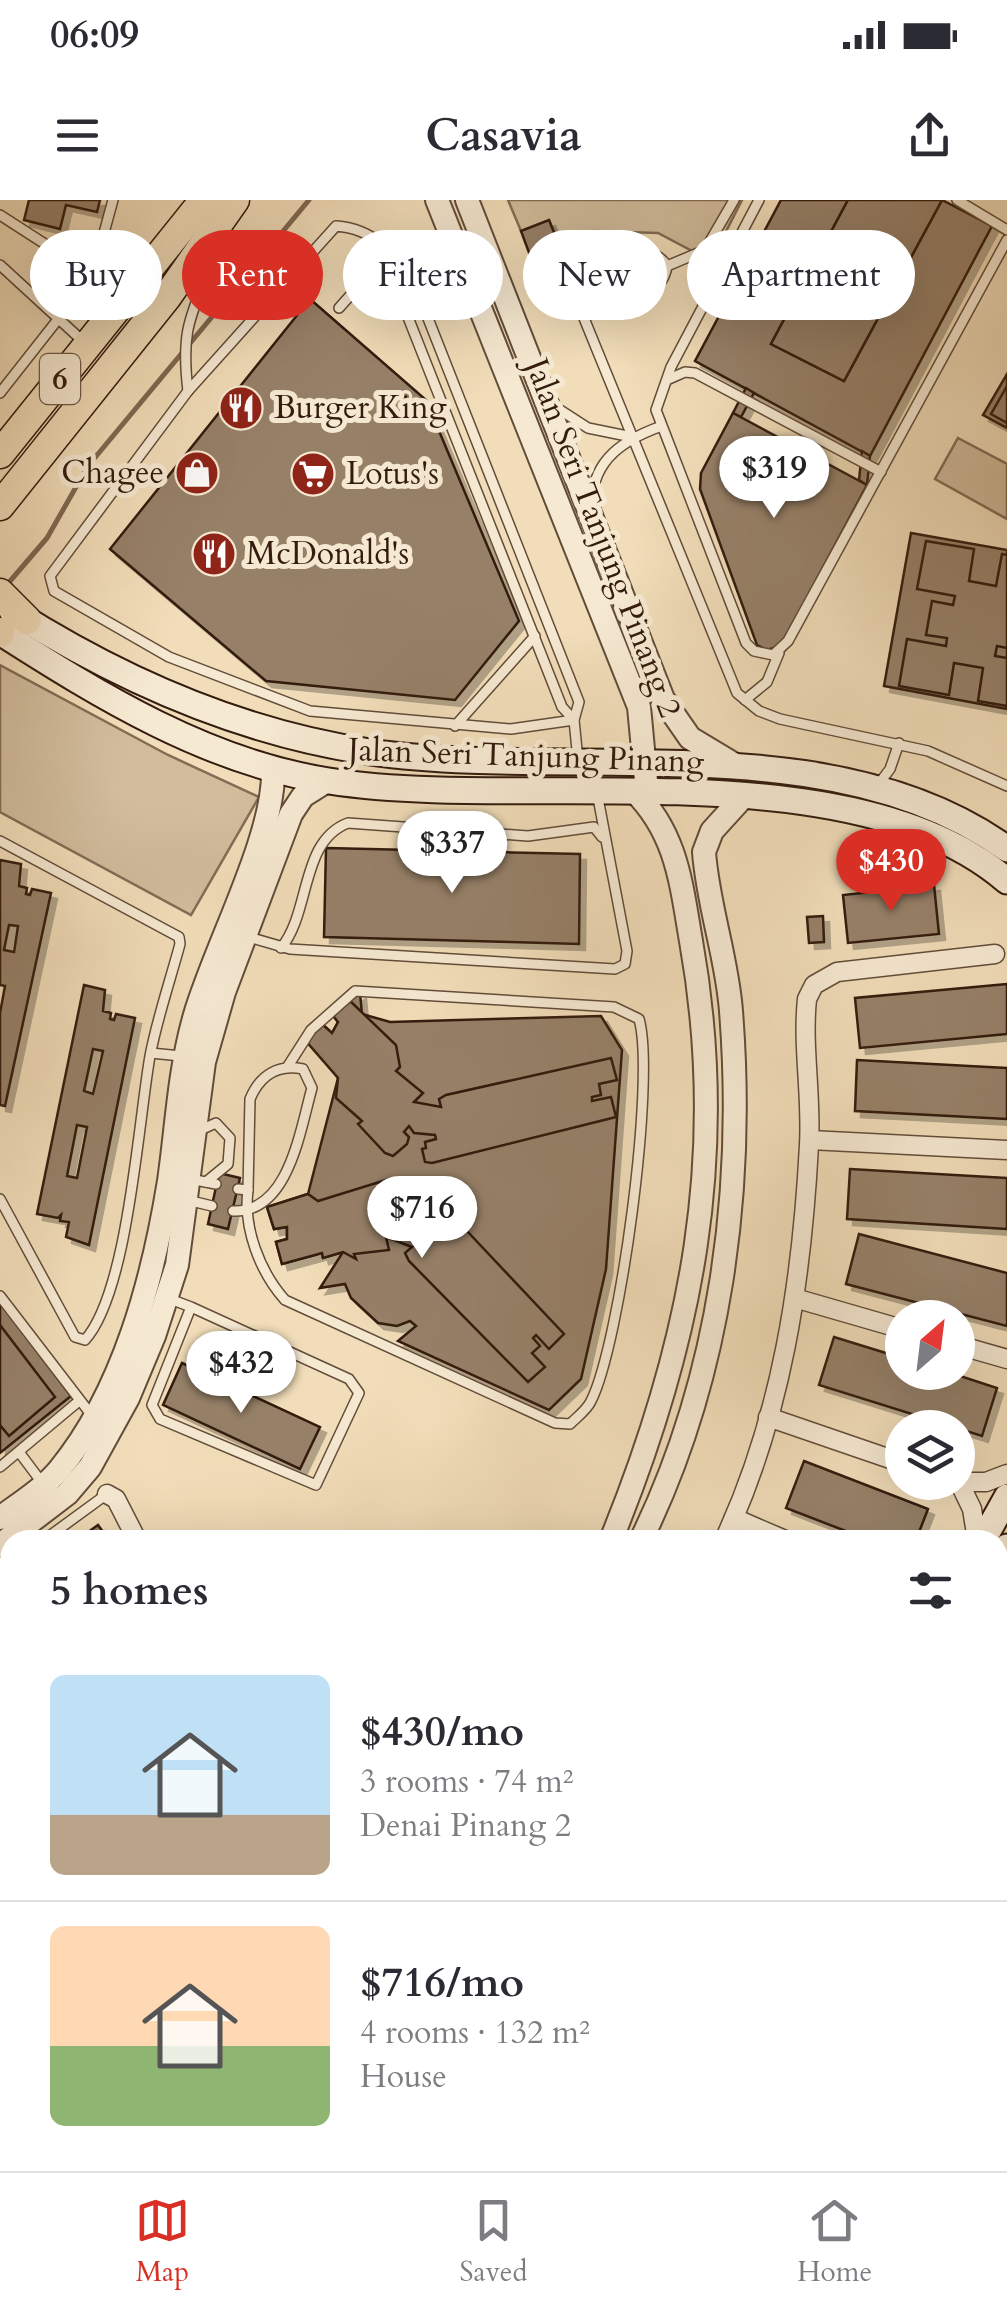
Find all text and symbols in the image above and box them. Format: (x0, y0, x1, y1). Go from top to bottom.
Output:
text: 06:09 (50, 9, 139, 61)
text: Casavia (425, 105, 582, 166)
icon: menu (50, 108, 105, 163)
icon: share (902, 108, 957, 163)
chip: Buy (30, 230, 162, 320)
chip: Rent (182, 230, 323, 320)
chip: Filters (343, 230, 503, 320)
chip: New (523, 230, 667, 320)
chip: Apartment (687, 230, 915, 320)
street label: Jalan Seri Tanjung Pinang 2 (513, 349, 692, 724)
road number: 6 (40, 354, 80, 404)
restaurant icon: Burger King (218, 385, 264, 431)
place label: Burger King (274, 386, 447, 430)
pin: $319 (715, 436, 833, 521)
text: $319 (741, 446, 807, 490)
shop icon: Chagee (174, 450, 220, 496)
place label: Chagee (61, 451, 164, 495)
supermarket icon: Lotus's (290, 451, 336, 497)
place label: Lotus's (346, 452, 439, 496)
restaurant icon: McDonald's (191, 531, 237, 577)
place label: McDonald's (246, 532, 409, 576)
street label: Jalan Seri Tanjung Pinang (343, 728, 705, 784)
pin: $337 (393, 811, 511, 896)
text: $337 (419, 821, 485, 865)
pin: $430 (832, 829, 950, 914)
text: $430 (858, 839, 924, 883)
pin: $716 (363, 1176, 481, 1261)
text: $716 (389, 1186, 455, 1230)
north arrow (885, 1300, 975, 1390)
map controls (885, 1300, 975, 1500)
pin: $432 (182, 1331, 300, 1416)
text: $432 (208, 1341, 274, 1385)
button: layers (885, 1410, 975, 1500)
text: 5 homes (50, 1562, 208, 1619)
icon: filters (903, 1563, 958, 1618)
text: $430/mo (360, 1703, 524, 1760)
icon: home (130, 1715, 250, 1835)
text: 3 rooms · 74 m² (360, 1760, 573, 1804)
text: Denai Pinang 2 (360, 1804, 571, 1848)
text: $716/mo (360, 1954, 524, 2011)
icon: home (130, 1966, 250, 2086)
text: 4 rooms · 132 m² (360, 2011, 590, 2055)
text: House (360, 2055, 447, 2099)
tab: Map (135, 2193, 190, 2291)
tab: Saved (460, 2193, 527, 2291)
tab: Home (797, 2193, 872, 2291)

